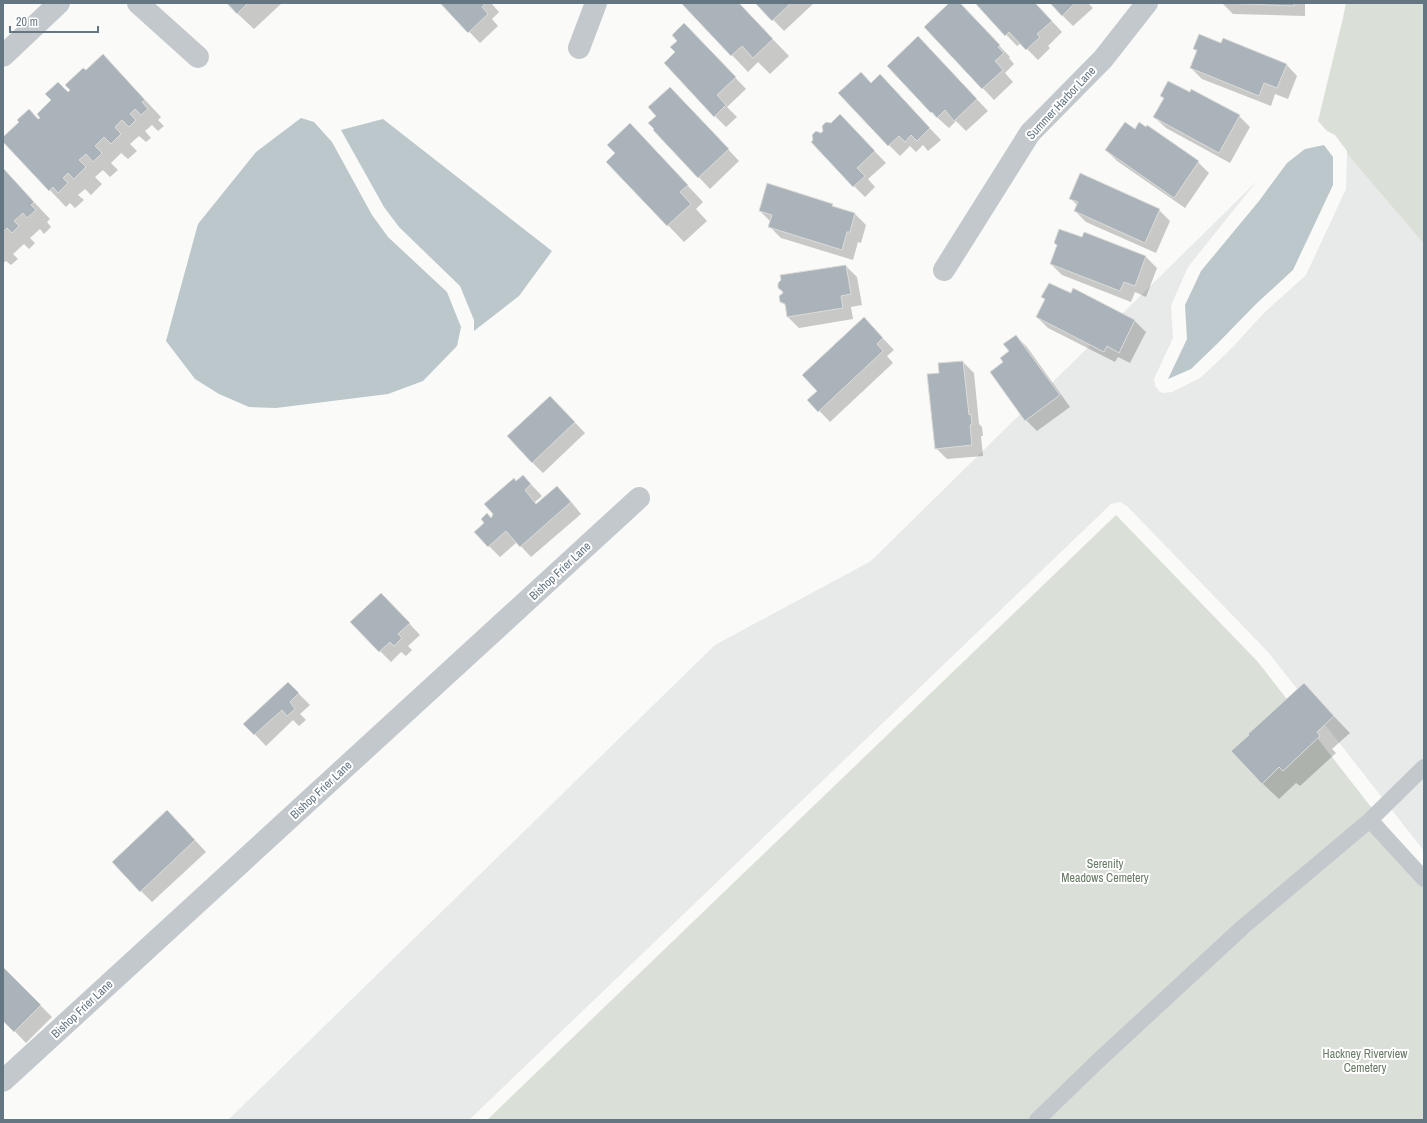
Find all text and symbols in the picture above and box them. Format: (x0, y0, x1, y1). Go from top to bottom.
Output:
scale bar (10, 8, 98, 34)
text: 20 m (16, 14, 38, 30)
street label: Summer Harbor Lane (1023, 63, 1099, 143)
street label: Bishop Frier Lane (526, 538, 594, 604)
street label: Bishop Frier Lane (287, 757, 355, 823)
park label: Serenity Meadows Cemetery (1061, 856, 1149, 886)
street label: Bishop Frier Lane (48, 976, 116, 1042)
park label: Hackney Riverview Cemetery (1323, 1046, 1408, 1076)

